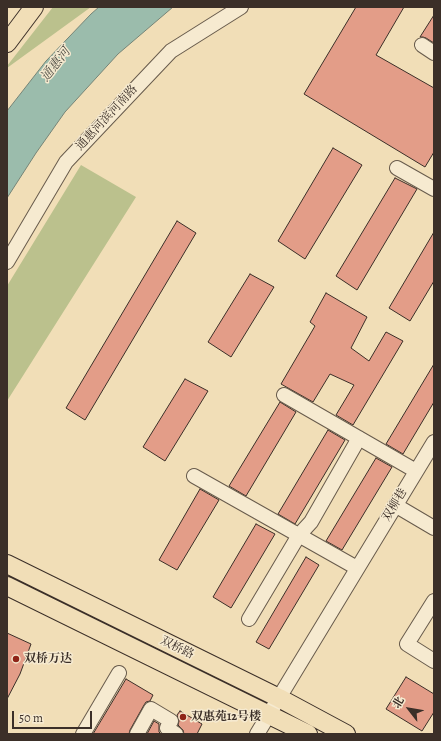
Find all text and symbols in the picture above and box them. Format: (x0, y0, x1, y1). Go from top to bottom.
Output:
water label: 通惠河 (38, 45, 74, 85)
street label: 通惠河滨河南路 (73, 82, 141, 154)
street label: 双柳巷 (380, 486, 410, 524)
street label: 双桥路 (158, 634, 196, 662)
place label: 双桥万达 (24, 652, 72, 666)
marker: 双桥万达 (11, 654, 21, 664)
north arrow (389, 689, 429, 729)
text: 北 (389, 694, 408, 711)
scale bar (14, 703, 94, 729)
text: 50 m (19, 710, 43, 726)
place label: 双惠苑12号楼 (191, 710, 261, 724)
marker: 双惠苑12号楼 (178, 712, 188, 722)

